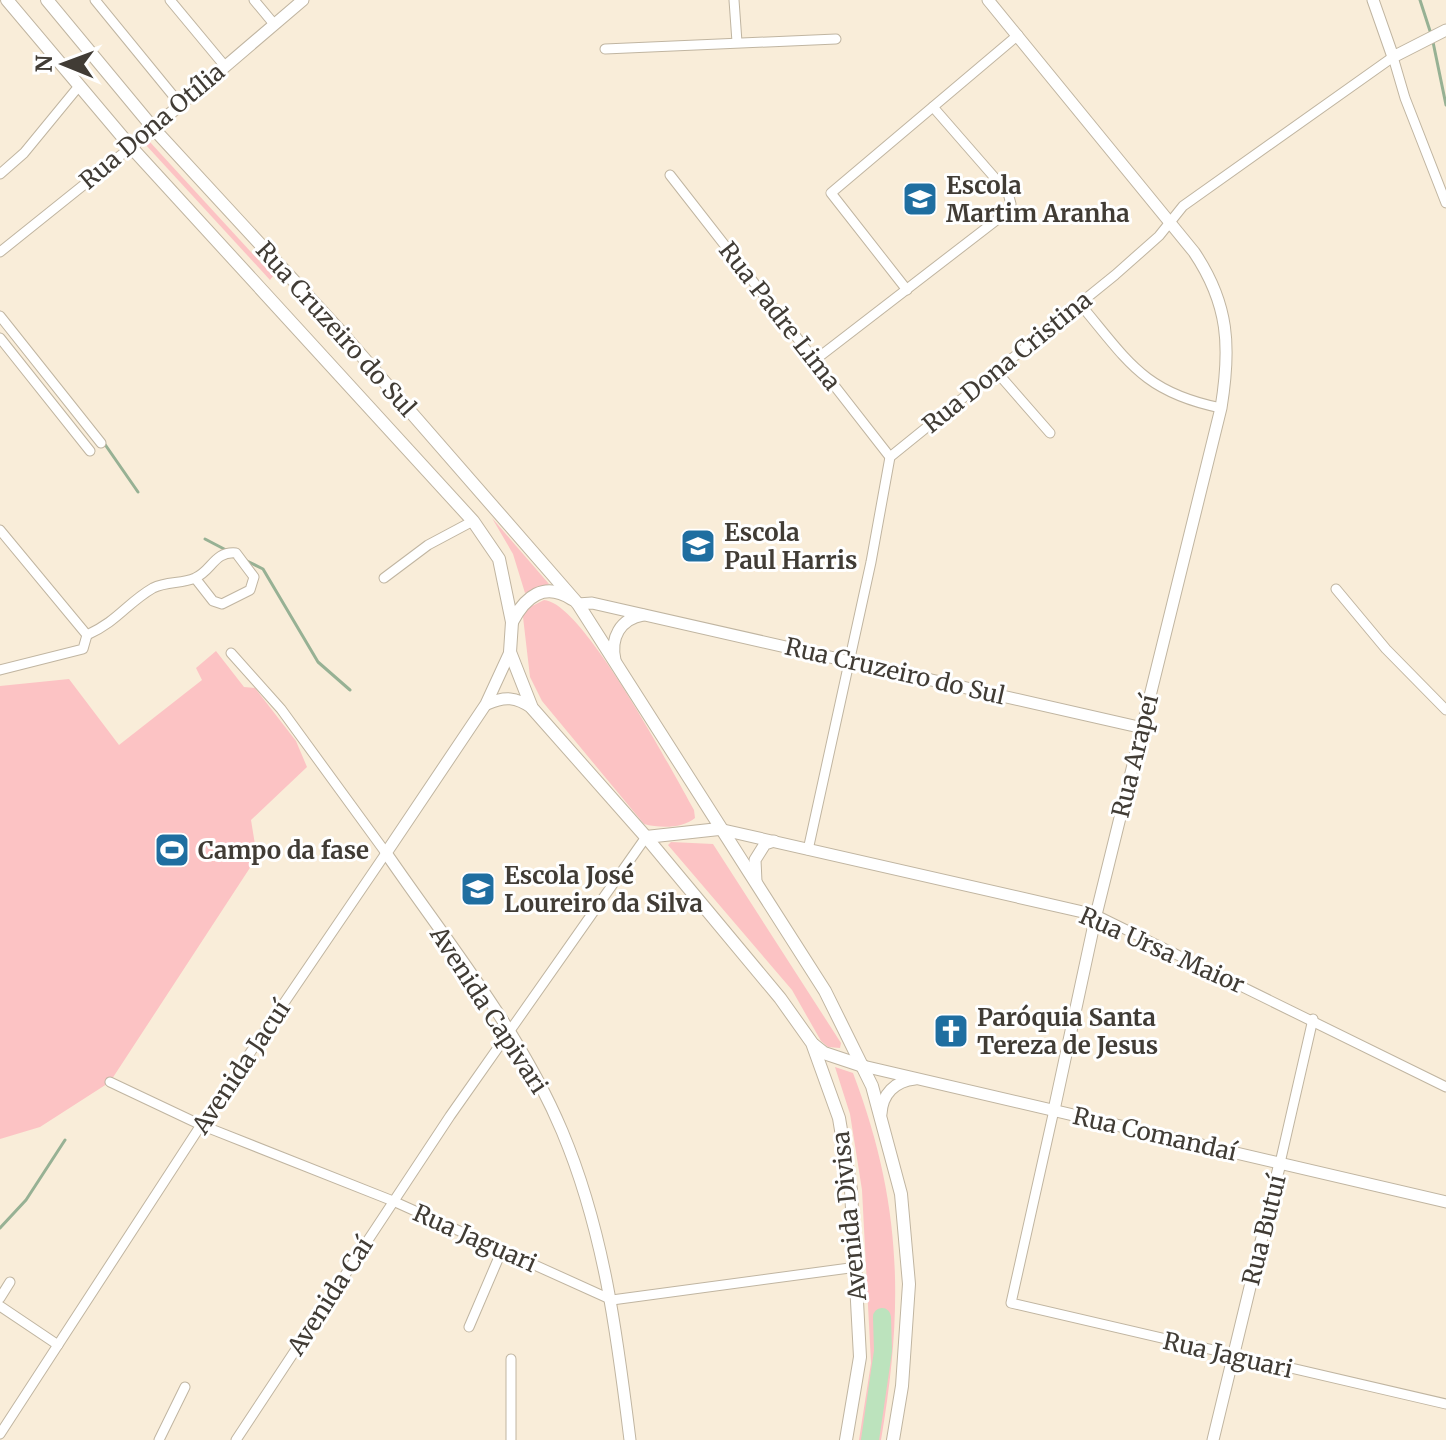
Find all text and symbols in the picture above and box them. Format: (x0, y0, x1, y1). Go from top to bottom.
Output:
north arrow (24, 24, 104, 104)
text: N (30, 54, 58, 73)
street label: Rua Dona Otília (73, 56, 231, 196)
place label: Escola Martim Aranha (946, 170, 1130, 229)
school or university icon: Escola Martim Aranha (901, 180, 939, 218)
street label: Rua Cruzeiro do Sul (249, 235, 423, 423)
street label: Rua Padre Lima (712, 235, 848, 397)
street label: Rua Dona Cristina (916, 284, 1098, 440)
place label: Escola Paul Harris (724, 517, 857, 576)
school or university icon: Escola Paul Harris (679, 527, 717, 565)
street label: Rua Cruzeiro do Sul (782, 631, 1008, 711)
street label: Rua Arapeí (1105, 690, 1166, 821)
sports icon: Campo da fase (153, 831, 191, 869)
place label: Campo da fase (198, 835, 369, 866)
place label: Escola José Loureiro da Silva (504, 860, 703, 919)
school or university icon: Escola José Loureiro da Silva (459, 870, 497, 908)
street label: Rua Ursa Maior (1075, 900, 1250, 1000)
street label: Avenida Capivari (423, 920, 555, 1100)
street label: Avenida Jacuí (184, 993, 298, 1140)
place label: Paróquia Santa Tereza de Jesus (977, 1002, 1158, 1061)
church icon: Paróquia Santa Tereza de Jesus (932, 1012, 970, 1050)
street label: Rua Comandaí (1070, 1100, 1241, 1168)
street label: Avenida Divisa (825, 1130, 873, 1303)
street label: Rua Butuí (1235, 1170, 1293, 1289)
street label: Rua Jaguari (408, 1197, 542, 1279)
street label: Avenida Caí (280, 1230, 380, 1362)
street label: Rua Jaguari (1160, 1325, 1296, 1385)

